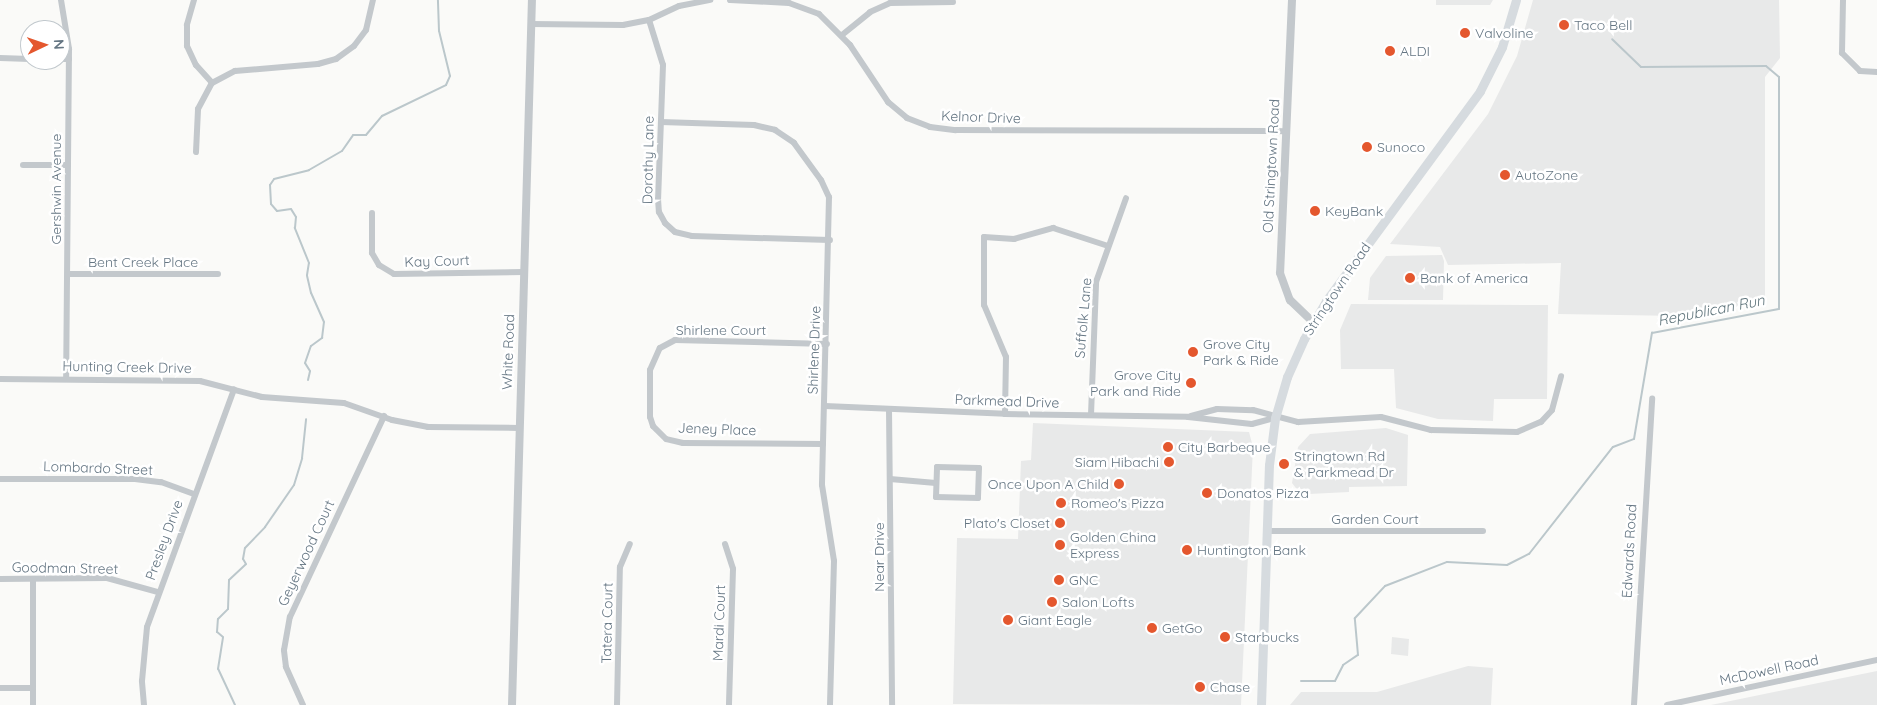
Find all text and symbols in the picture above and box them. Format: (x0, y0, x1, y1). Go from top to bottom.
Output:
place label: Taco Bell (1574, 17, 1633, 33)
marker: Taco Bell (1558, 19, 1570, 31)
north arrow (20, 20, 70, 70)
place label: Valvoline (1475, 25, 1533, 41)
marker: Valvoline (1459, 27, 1471, 39)
text: N (50, 39, 68, 50)
place label: ALDI (1400, 43, 1430, 59)
marker: ALDI (1384, 45, 1396, 57)
street label: Old Stringtown Road (1259, 99, 1283, 233)
street label: Kelnor Drive (941, 107, 1021, 127)
street label: Dorothy Lane (639, 116, 657, 204)
street label: Gershwin Avenue (48, 134, 64, 244)
place label: Sunoco (1377, 139, 1425, 155)
marker: Sunoco (1361, 141, 1373, 153)
place label: AutoZone (1515, 167, 1578, 183)
marker: AutoZone (1499, 169, 1511, 181)
place label: KeyBank (1325, 203, 1383, 219)
marker: KeyBank (1309, 205, 1321, 217)
street label: Stringtown Road (1300, 239, 1374, 339)
street label: Kay Court (404, 251, 470, 271)
street label: Bent Creek Place (88, 254, 198, 270)
place label: Bank of America (1420, 270, 1528, 286)
marker: Bank of America (1404, 272, 1416, 284)
street label: Suffolk Lane (1071, 277, 1095, 359)
water label: Republican Run (1656, 291, 1766, 329)
street label: Shirlene Drive (804, 305, 824, 395)
street label: White Road (498, 314, 518, 390)
street label: Shirlene Court (676, 322, 766, 338)
place label: Grove City Park & Ride (1203, 336, 1279, 368)
marker: Grove City Park & Ride (1187, 346, 1199, 358)
street label: Hunting Creek Drive (62, 357, 192, 377)
place label: Grove City Park and Ride (1090, 367, 1181, 400)
marker: Grove City Park and Ride (1185, 377, 1197, 389)
street label: Parkmead Drive (954, 391, 1060, 411)
street label: Jeney Place (677, 419, 757, 439)
place label: City Barbeque (1178, 439, 1270, 455)
marker: City Barbeque (1162, 441, 1174, 453)
place label: Stringtown Rd & Parkmead Dr (1294, 448, 1394, 481)
place label: Siam Hibachi (1075, 454, 1159, 470)
marker: Siam Hibachi (1163, 456, 1175, 468)
street label: Lombardo Street (43, 458, 153, 478)
marker: Stringtown Rd & Parkmead Dr (1278, 458, 1290, 470)
place label: Once Upon A Child (988, 476, 1109, 492)
marker: Once Upon A Child (1113, 478, 1125, 490)
place label: Donatos Pizza (1217, 485, 1309, 501)
marker: Donatos Pizza (1201, 487, 1213, 499)
place label: Romeo's Pizza (1071, 495, 1164, 511)
street label: Geyerwood Court (274, 497, 338, 609)
marker: Romeo's Pizza (1055, 497, 1067, 509)
street label: Presley Drive (142, 498, 186, 582)
street label: Edwards Road (1618, 504, 1640, 598)
street label: Garden Court (1331, 511, 1419, 527)
place label: Plato's Closet (964, 515, 1050, 531)
marker: Plato's Closet (1054, 517, 1066, 529)
street label: Near Drive (871, 522, 887, 592)
place label: Golden China Express (1070, 529, 1156, 562)
marker: Golden China Express (1054, 539, 1066, 551)
place label: Huntington Bank (1197, 542, 1306, 558)
marker: Huntington Bank (1181, 544, 1193, 556)
street label: Goodman Street (12, 559, 118, 577)
place label: GNC (1069, 572, 1098, 588)
marker: GNC (1053, 574, 1065, 586)
street label: Tatera Court (598, 582, 616, 664)
street label: Mardi Court (709, 585, 729, 661)
place label: Salon Lofts (1062, 594, 1134, 610)
marker: Salon Lofts (1046, 596, 1058, 608)
place label: Giant Eagle (1018, 612, 1092, 628)
marker: Giant Eagle (1002, 614, 1014, 626)
place label: GetGo (1162, 620, 1203, 636)
marker: GetGo (1146, 622, 1158, 634)
place label: Starbucks (1235, 629, 1299, 645)
marker: Starbucks (1219, 631, 1231, 643)
street label: McDowell Road (1718, 651, 1820, 689)
place label: Chase (1210, 679, 1250, 695)
marker: Chase (1194, 681, 1206, 693)

